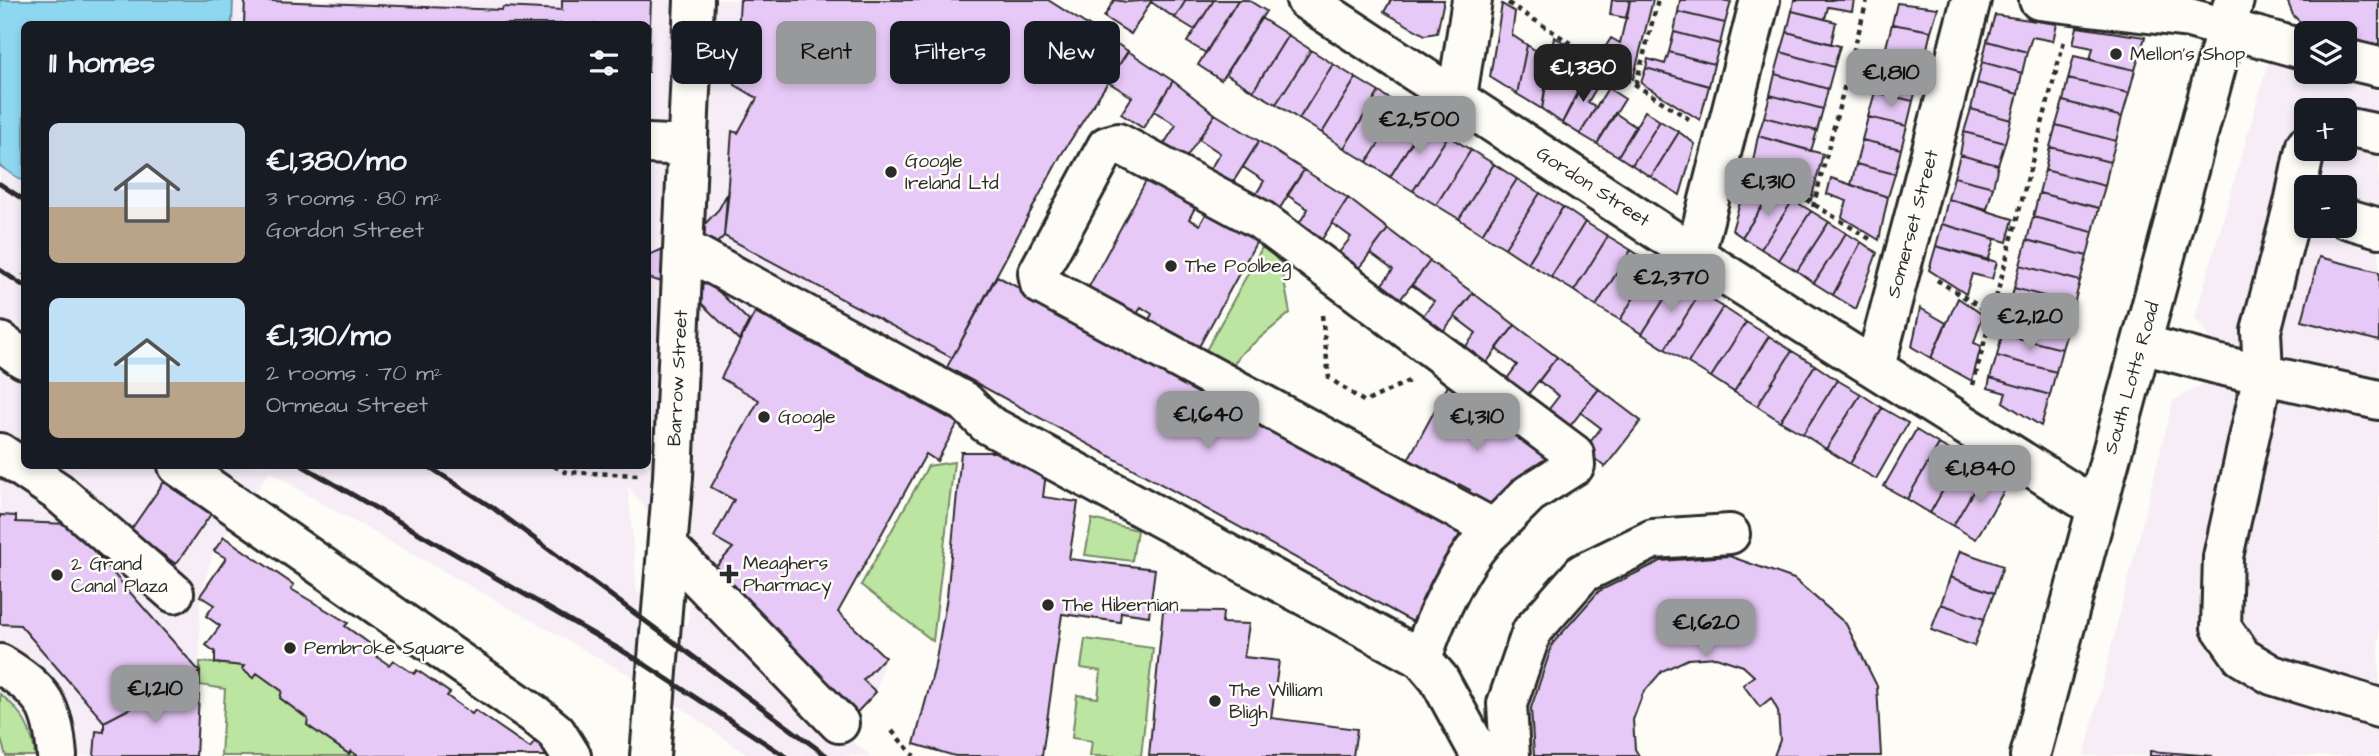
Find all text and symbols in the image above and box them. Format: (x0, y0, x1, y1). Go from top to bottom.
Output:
chip: Buy (672, 21, 762, 84)
chip: Rent (776, 21, 876, 84)
chip: Filters (890, 21, 1010, 84)
chip: New (1024, 21, 1120, 84)
map controls (2294, 21, 2357, 238)
button: layers (2294, 21, 2357, 84)
place label: Mellon's Shop (2130, 41, 2246, 68)
text: 11 homes (49, 42, 155, 84)
icon: filters (585, 44, 623, 82)
pin: €1,380 (1526, 44, 1640, 104)
marker: Mellon's Shop (2108, 46, 2124, 62)
pin: €1,810 (1834, 50, 1948, 109)
text: €1,380 (1550, 51, 1616, 83)
text: €1,810 (1862, 56, 1920, 88)
pin: €2,500 (1362, 96, 1476, 156)
button: + (2294, 98, 2357, 161)
text: €2,500 (1379, 103, 1459, 135)
text: €1,380/mo (266, 140, 407, 182)
street label: Gordon Street (1531, 140, 1655, 234)
street label: Somerset Street (1880, 147, 1946, 301)
place label: Google Ireland Ltd (905, 148, 999, 197)
icon: home (105, 151, 189, 235)
pin: €1,310 (1711, 158, 1825, 218)
marker: Google Ireland Ltd (883, 164, 899, 180)
text: €1,310 (1741, 165, 1795, 197)
button: − (2294, 175, 2357, 238)
text: 3 rooms · 80 m² (266, 182, 442, 214)
text: Gordon Street (266, 214, 424, 246)
place label: The Poolbeg (1185, 253, 1292, 281)
pin: €2,370 (1614, 254, 1728, 314)
marker: The Poolbeg (1163, 258, 1179, 274)
text: €2,370 (1633, 261, 1709, 293)
pin: €2,120 (1973, 294, 2087, 353)
street label: South Lotts Road (2097, 298, 2167, 457)
text: €2,120 (1997, 300, 2063, 332)
street label: Barrow Street (661, 309, 695, 447)
text: €1,310/mo (266, 315, 391, 357)
icon: home (105, 326, 189, 410)
text: 2 rooms · 70 m² (266, 357, 442, 389)
text: Ormeau Street (266, 389, 428, 421)
pin: €1,640 (1151, 392, 1265, 451)
pin: €1,310 (1420, 393, 1534, 453)
text: €1,640 (1173, 398, 1243, 430)
text: €1,310 (1450, 400, 1504, 432)
place label: Google (778, 404, 836, 432)
marker: Google (756, 409, 772, 425)
pin: €1,840 (1923, 446, 2037, 505)
text: €1,840 (1945, 452, 2015, 484)
place label: Meaghers Pharmacy (743, 550, 832, 600)
place label: 2 Grand Canal Plaza (71, 551, 168, 600)
marker: Meaghers Pharmacy (721, 566, 737, 582)
marker: 2 Grand Canal Plaza (49, 567, 65, 583)
place label: The Hibernian (1062, 592, 1179, 619)
marker: The Hibernian (1040, 597, 1056, 613)
pin: €1,620 (1649, 600, 1763, 659)
text: €1,620 (1672, 606, 1740, 638)
place label: Pembroke Square (304, 635, 465, 662)
marker: Pembroke Square (282, 640, 298, 656)
pin: €1,210 (98, 666, 212, 725)
text: €1,210 (127, 672, 183, 704)
place label: The William Bligh (1229, 677, 1322, 727)
marker: The William Bligh (1207, 693, 1223, 709)

